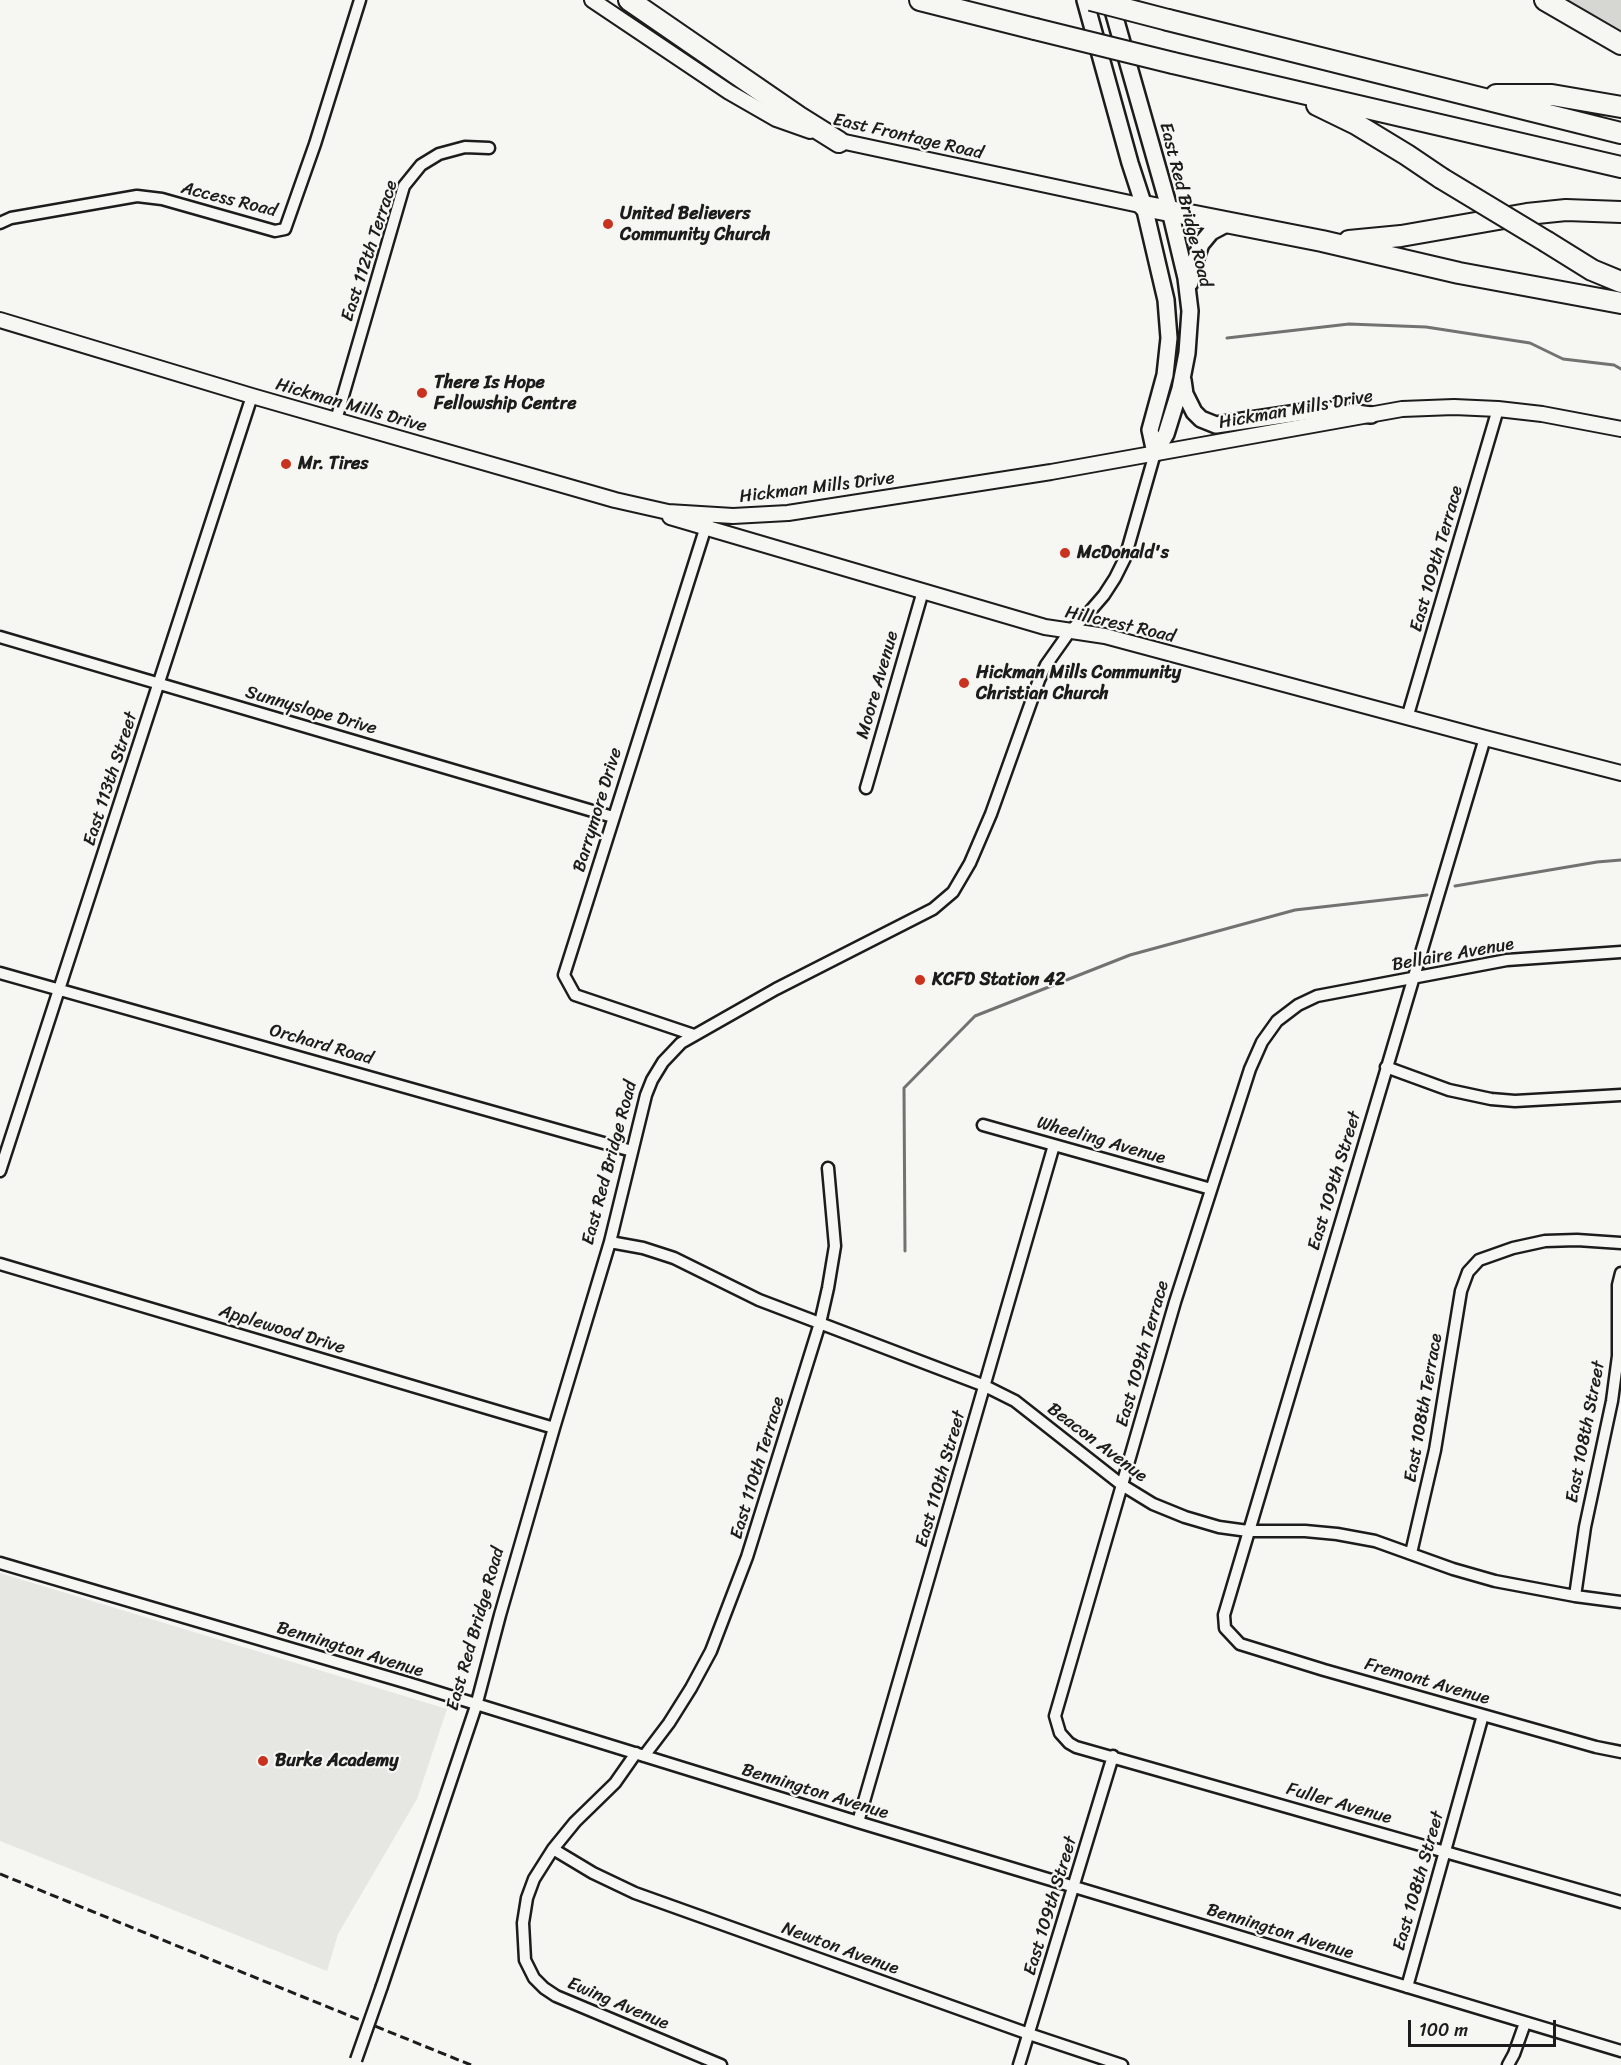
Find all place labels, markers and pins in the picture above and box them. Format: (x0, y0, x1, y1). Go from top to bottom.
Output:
place label: United Believers Community Church (620, 203, 770, 246)
marker: United Believers Community Church (601, 217, 615, 231)
place label: There Is Hope Fellowship Centre (434, 372, 576, 415)
marker: There Is Hope Fellowship Centre (415, 386, 429, 400)
place label: Mr. Tires (298, 453, 369, 475)
marker: Mr. Tires (279, 457, 293, 471)
place label: McDonald's (1077, 542, 1169, 564)
marker: McDonald's (1058, 546, 1072, 560)
place label: Hickman Mills Community Christian Church (976, 662, 1181, 704)
marker: Hickman Mills Community Christian Church (957, 676, 971, 690)
place label: KCFD Station 42 (932, 969, 1065, 991)
marker: KCFD Station 42 (913, 973, 927, 987)
place label: Burke Academy (275, 1750, 399, 1772)
marker: Burke Academy (256, 1754, 270, 1768)

